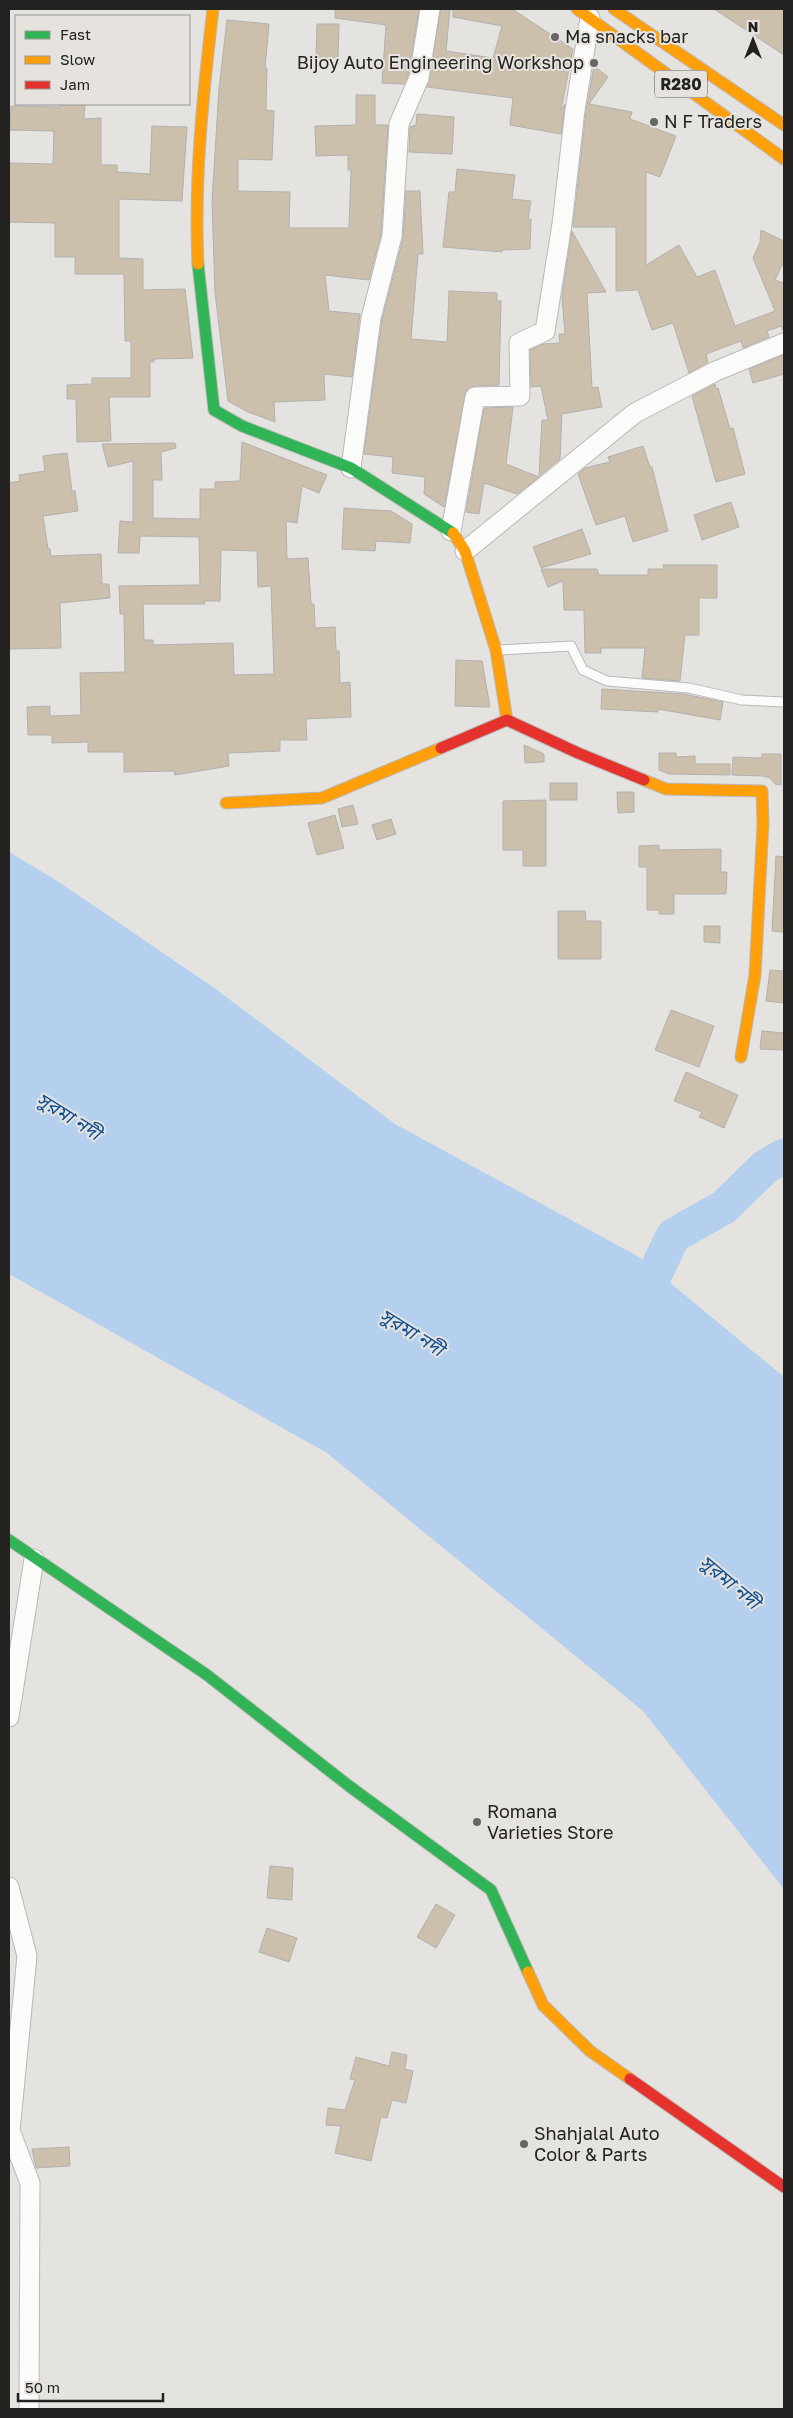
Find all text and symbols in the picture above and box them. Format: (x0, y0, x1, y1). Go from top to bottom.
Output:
legend (15, 15, 190, 105)
north arrow (728, 15, 778, 65)
text: N (748, 18, 758, 35)
text: Fast (60, 25, 91, 43)
place label: Ma snacks bar (565, 25, 688, 47)
marker: Ma snacks bar (549, 31, 561, 43)
text: Slow (60, 50, 95, 68)
place label: Bijoy Auto Engineering Workshop (297, 51, 584, 73)
marker: Bijoy Auto Engineering Workshop (588, 57, 600, 69)
road number: R280 (655, 70, 707, 98)
text: Jam (60, 75, 90, 93)
place label: N F Traders (664, 110, 762, 132)
marker: N F Traders (648, 116, 660, 128)
water label: সুরমা নদী (32, 1087, 109, 1147)
water label: সুরমা নদী (375, 1303, 452, 1363)
water label: সুরমা নদী (695, 1550, 768, 1617)
place label: Romana Varieties Store (487, 1800, 613, 1843)
marker: Romana Varieties Store (471, 1816, 483, 1828)
place label: Shahjalal Auto Color & Parts (534, 2122, 660, 2165)
marker: Shahjalal Auto Color & Parts (518, 2138, 530, 2150)
scale bar (18, 2370, 162, 2402)
text: 50 m (25, 2378, 60, 2396)

